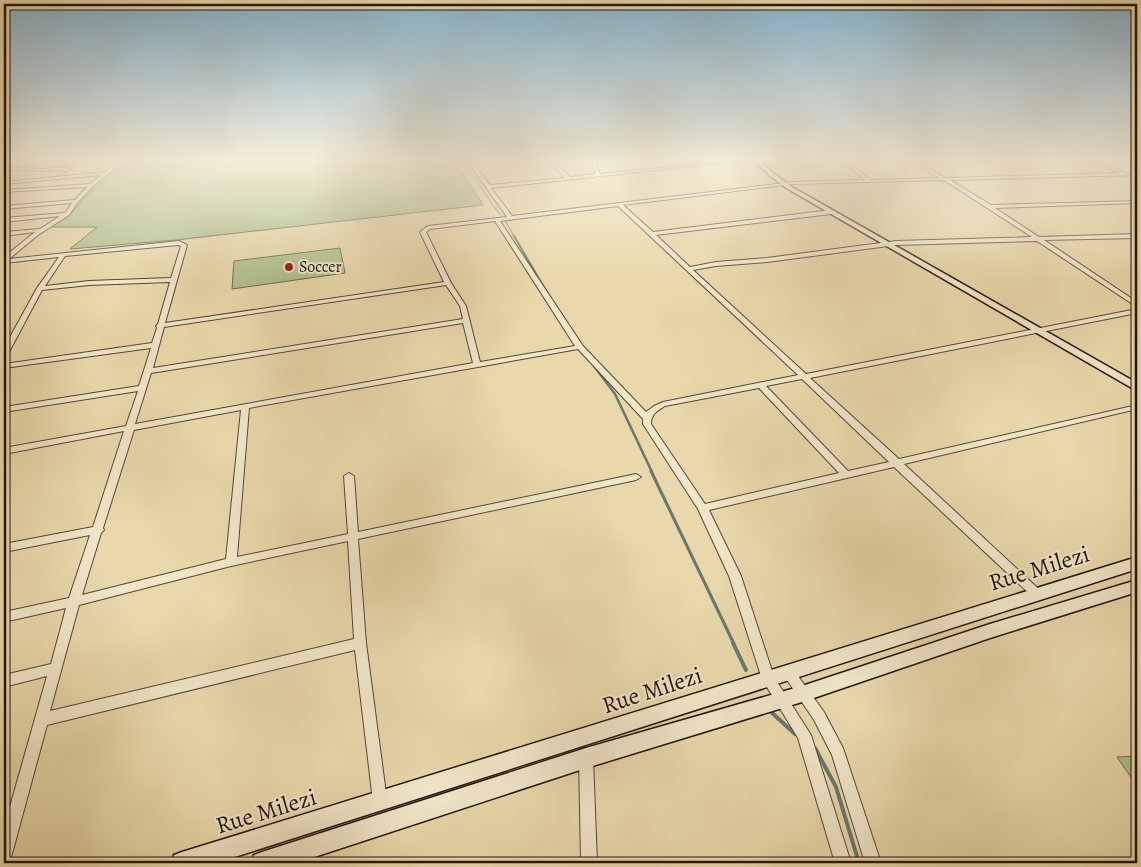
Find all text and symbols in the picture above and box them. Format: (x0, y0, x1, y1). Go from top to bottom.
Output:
place label: Soccer (299, 256, 342, 278)
marker: Soccer (283, 261, 295, 273)
street label: Rue Milezi (985, 538, 1093, 598)
street label: Rue Milezi (598, 659, 706, 721)
street label: Rue Milezi (212, 781, 320, 841)

